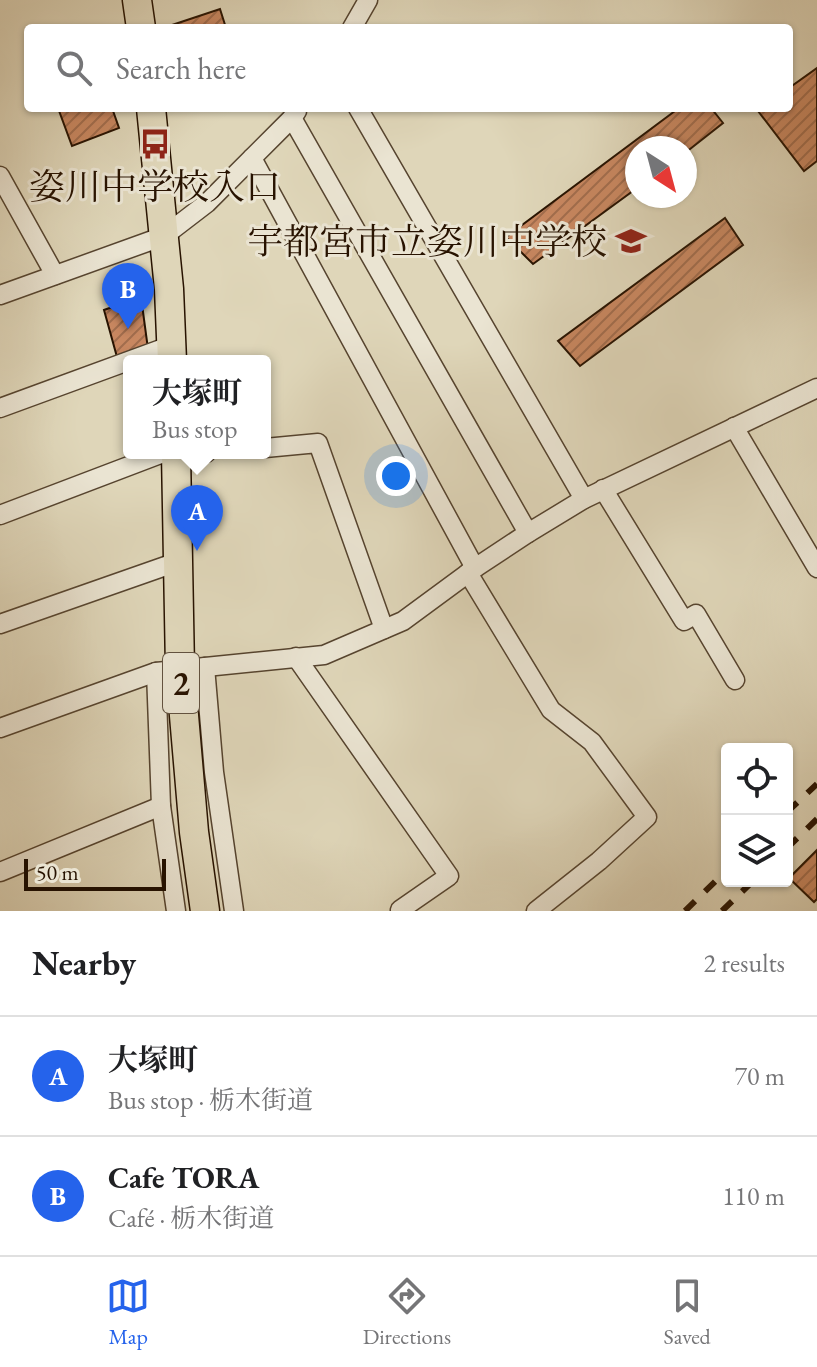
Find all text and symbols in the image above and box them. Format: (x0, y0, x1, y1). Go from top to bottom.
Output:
search box (24, 24, 793, 112)
icon: search (52, 46, 96, 90)
text: Search here (116, 49, 246, 88)
bus stop icon: 姿川中学校入口 (138, 127, 172, 161)
north arrow (625, 136, 697, 208)
place label: 姿川中学校入口 (29, 163, 281, 210)
place label: 宇都宮市立姿川中学校 (247, 218, 607, 265)
school or university icon: 宇都宮市立姿川中学校 (614, 224, 648, 258)
pin: B (102, 263, 154, 329)
popup (123, 355, 271, 459)
text: 大塚町 (152, 373, 242, 412)
text: Bus stop (152, 412, 238, 446)
your location (376, 456, 416, 496)
pin: A (171, 485, 223, 551)
road number: 2 (163, 653, 199, 713)
map controls (721, 743, 793, 887)
button: locate (721, 743, 793, 815)
button: layers (721, 815, 793, 887)
scale bar (24, 855, 166, 891)
text: 50 m (36, 858, 79, 887)
text: Nearby (32, 941, 136, 985)
text: 2 results (704, 946, 785, 980)
text: 大塚町 (108, 1040, 198, 1079)
text: A (49, 1059, 67, 1093)
text: 70 m (735, 1059, 785, 1093)
text: Bus stop · 栃木街道 (108, 1083, 313, 1117)
text: Cafe TORA (108, 1158, 259, 1197)
text: B (50, 1179, 66, 1213)
text: 110 m (722, 1179, 785, 1213)
text: Café · 栃木街道 (108, 1201, 274, 1235)
tab: Map (106, 1274, 150, 1351)
tab: Directions (363, 1274, 451, 1351)
tab: Saved (664, 1274, 711, 1351)

